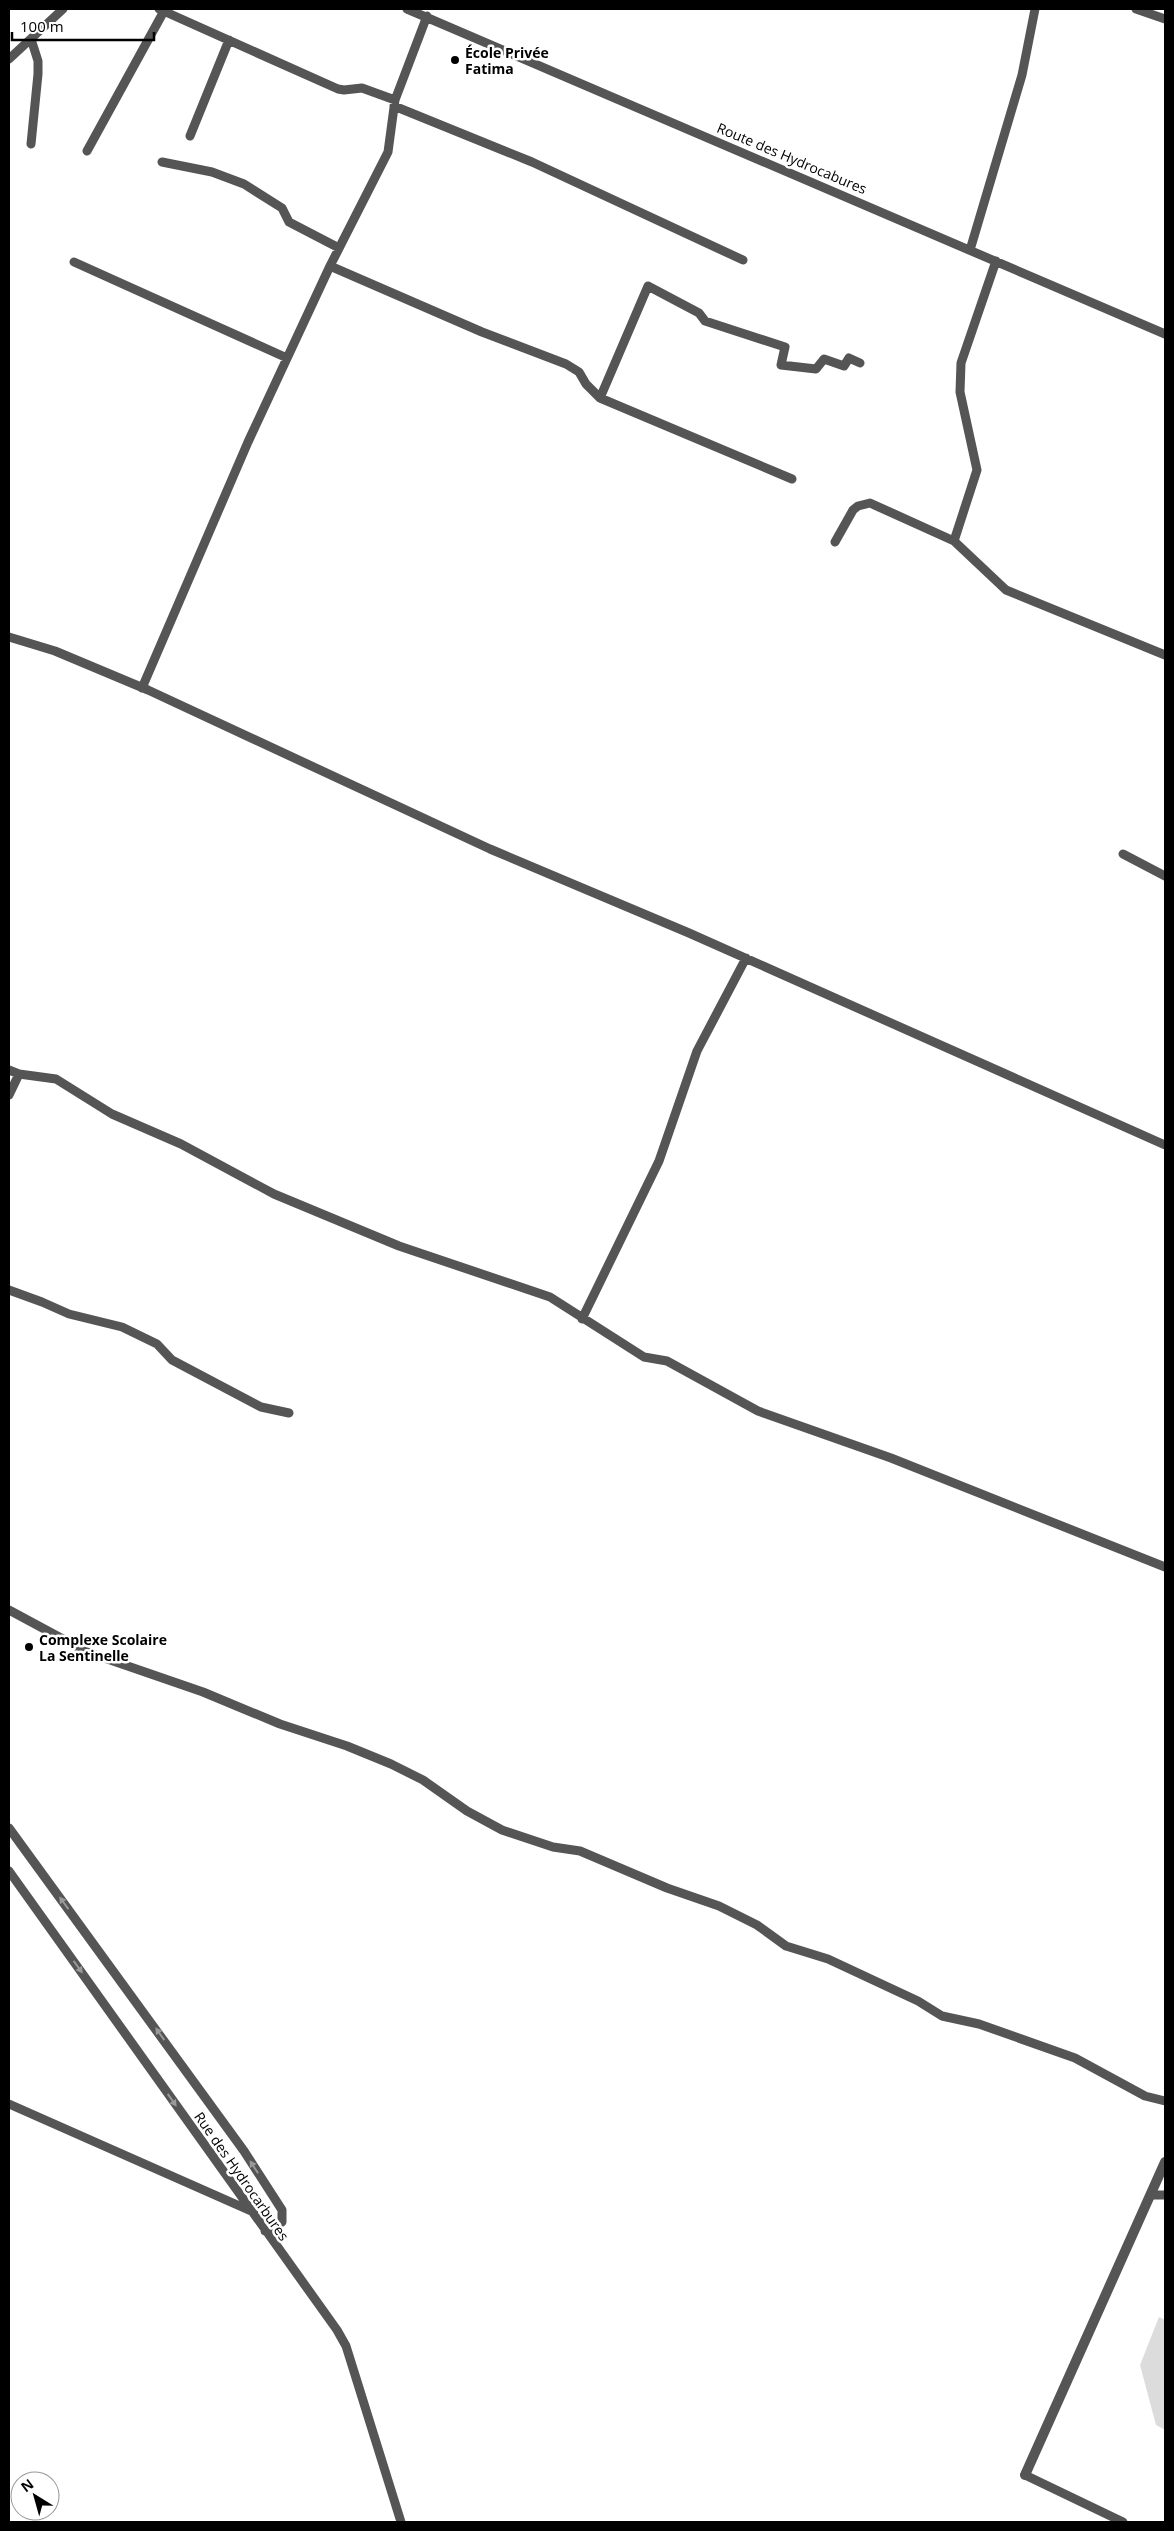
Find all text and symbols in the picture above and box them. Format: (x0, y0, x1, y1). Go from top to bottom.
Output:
scale bar (12, 10, 155, 42)
text: 100 m (20, 16, 64, 36)
place label: École Privée Fatima (465, 43, 549, 78)
marker: École Privée Fatima (449, 54, 461, 66)
street label: Route des Hydrocabures (714, 118, 870, 198)
place label: Complexe Scolaire La Sentinelle (39, 1630, 167, 1665)
marker: Complexe Scolaire La Sentinelle (23, 1641, 35, 1653)
one-way arrow (59, 1896, 69, 1910)
one-way arrow (73, 1961, 83, 1974)
one-way arrow (155, 2028, 165, 2041)
one-way arrow (167, 2093, 177, 2107)
street label: Rue des Hydrocarbures (190, 2108, 294, 2244)
one-way arrow (249, 2160, 258, 2173)
north arrow (10, 2471, 60, 2521)
text: N (17, 2474, 37, 2496)

